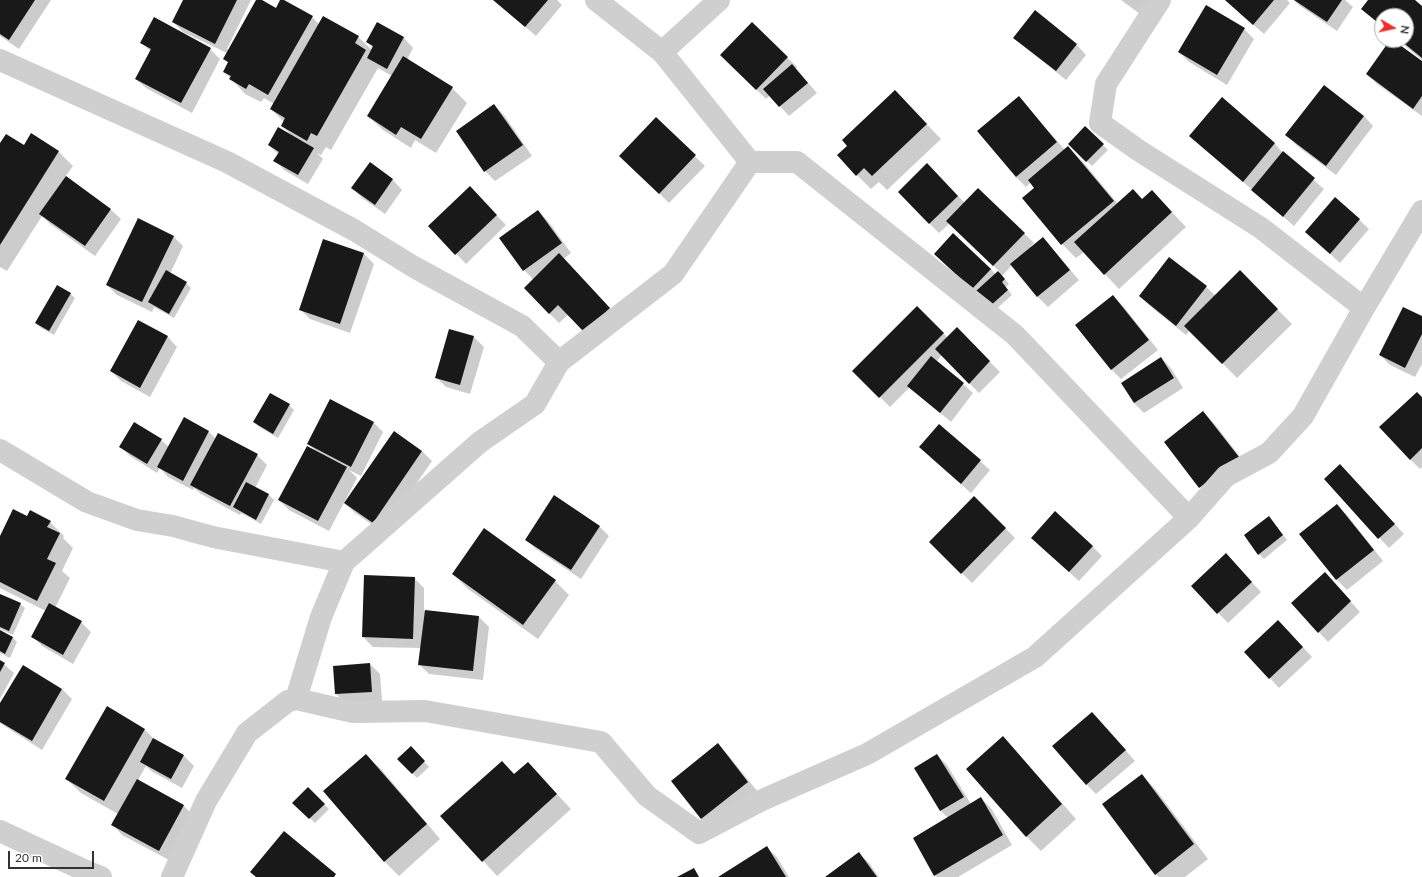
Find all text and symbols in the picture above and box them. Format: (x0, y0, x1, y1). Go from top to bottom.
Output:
north arrow (1374, 8, 1414, 48)
text: N (1398, 25, 1412, 35)
scale bar (10, 843, 96, 869)
text: 20 m (15, 850, 42, 865)

